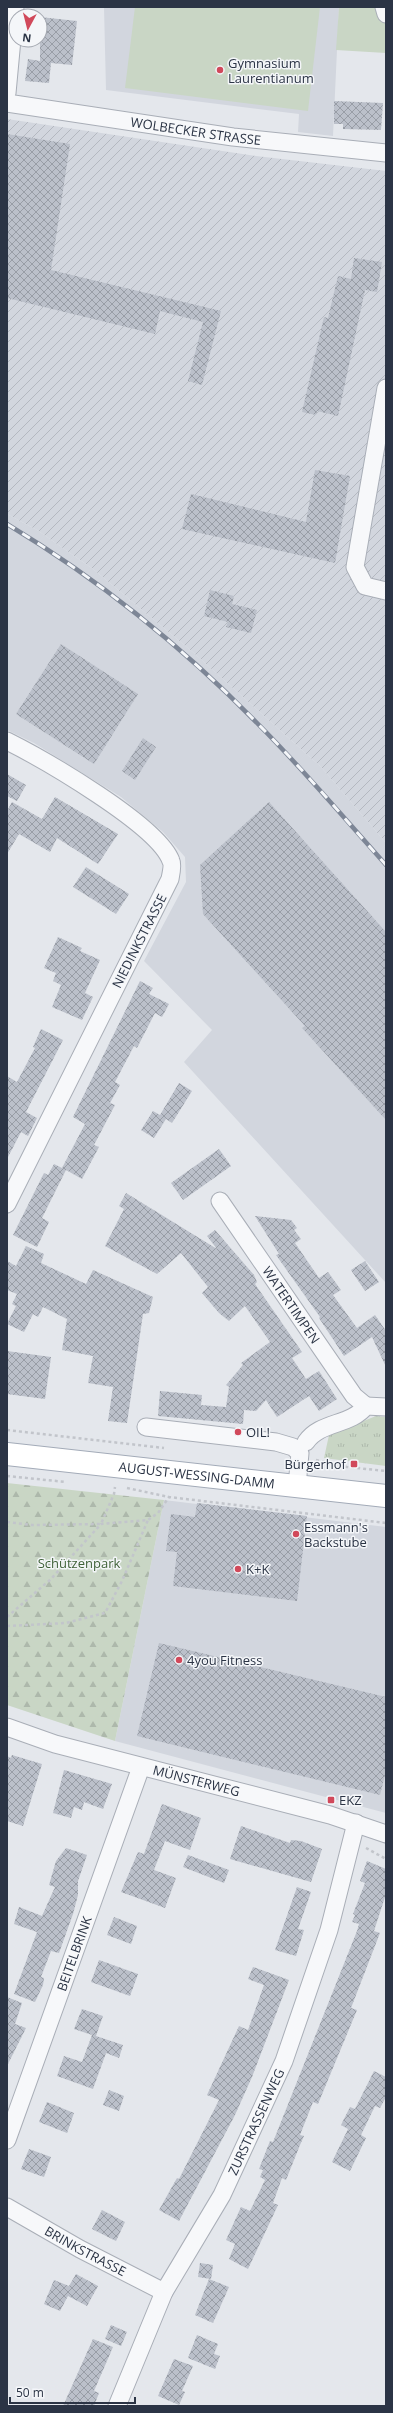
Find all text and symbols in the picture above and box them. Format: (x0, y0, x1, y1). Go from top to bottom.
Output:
north arrow (8, 8, 48, 48)
text: N (21, 30, 32, 46)
place label: Gymnasium Laurentianum (228, 54, 314, 87)
marker: Gymnasium Laurentianum (215, 65, 225, 75)
street label: WOLBECKER STRASSE (130, 113, 262, 149)
street label: NIEDINKSTRASSE (107, 891, 171, 991)
street label: WATERTIMPEN (258, 1263, 324, 1347)
place label: OIL! (246, 1423, 270, 1441)
marker: OIL! (233, 1427, 243, 1437)
place label: Bürgerhof (284, 1455, 347, 1473)
street label: AUGUST-WESSING-DAMM (118, 1457, 276, 1493)
marker: Bürgerhof (349, 1459, 359, 1469)
place label: Essmann's Backstube (304, 1518, 368, 1551)
marker: Essmann's Backstube (291, 1529, 301, 1539)
park label: Schützenpark (38, 1554, 120, 1572)
place label: K+K (246, 1560, 269, 1578)
marker: K+K (233, 1564, 243, 1574)
place label: 4you Fitness (187, 1651, 262, 1669)
marker: 4you Fitness (174, 1655, 184, 1665)
street label: MÜNSTERWEG (151, 1761, 242, 1800)
place label: EKZ (339, 1791, 362, 1809)
marker: EKZ (326, 1795, 336, 1805)
street label: BEITELBRINK (52, 1914, 96, 1994)
street label: ZURSTRASSENWEG (223, 2066, 288, 2178)
street label: BRINKSTRASSE (42, 2222, 129, 2280)
scale bar (10, 2379, 135, 2405)
text: 50 m (16, 2384, 44, 2401)

